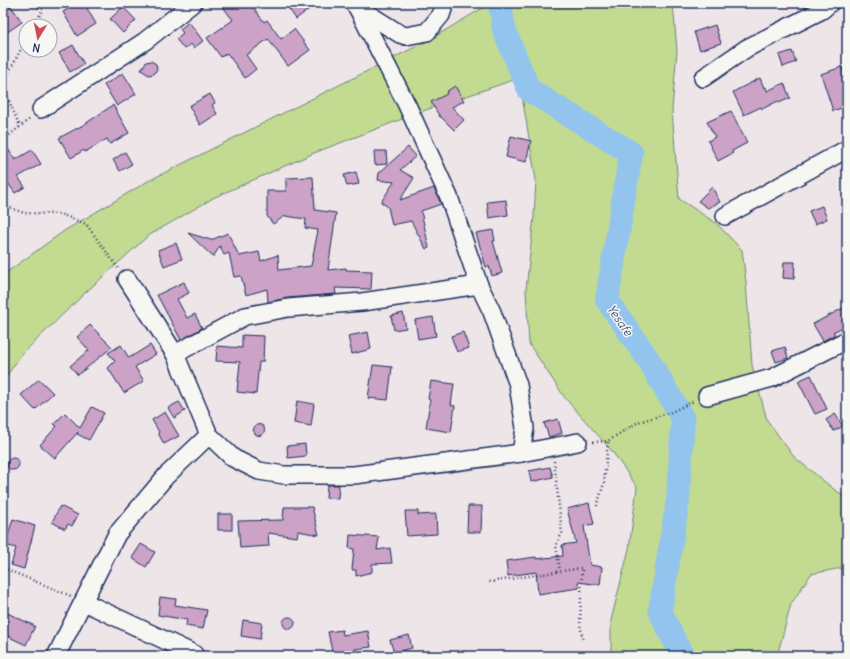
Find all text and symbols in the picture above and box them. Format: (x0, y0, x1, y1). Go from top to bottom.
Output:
north arrow (18, 18, 58, 58)
text: N (31, 40, 41, 55)
water label: Yesafe (604, 302, 637, 340)

